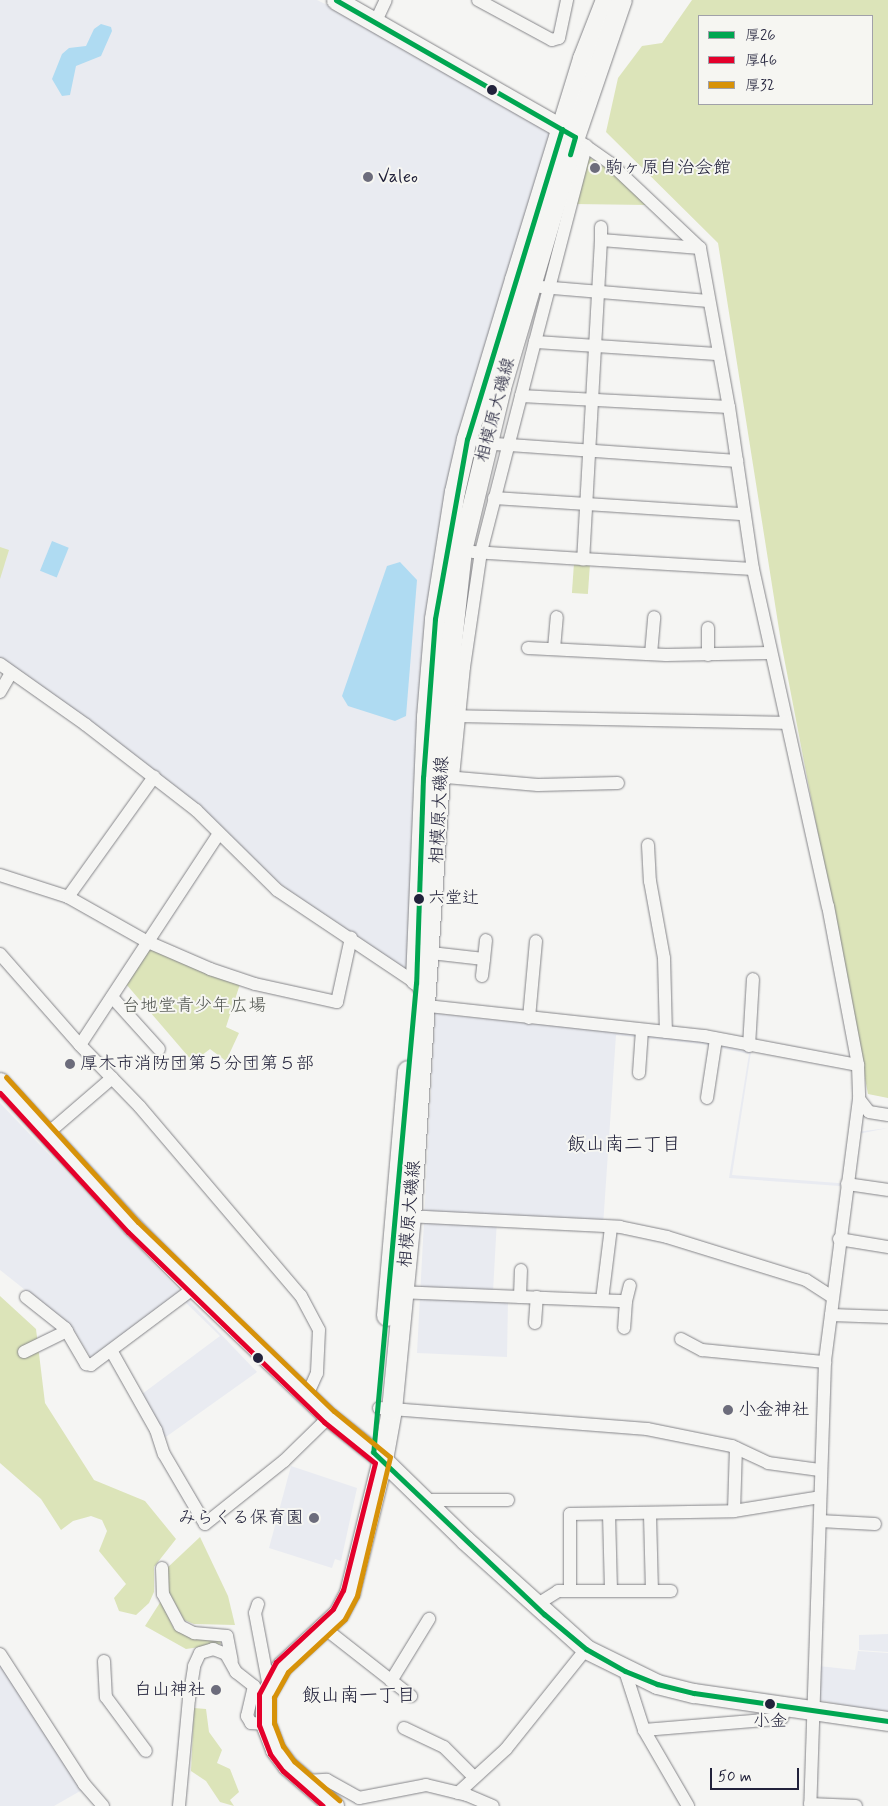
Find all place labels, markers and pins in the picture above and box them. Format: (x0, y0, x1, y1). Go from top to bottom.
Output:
unlabelled marker (487, 85, 497, 95)
place label: 駒ヶ原自治会館 (605, 157, 731, 179)
marker: 駒ヶ原自治会館 (589, 162, 601, 174)
place label: Valeo (378, 166, 418, 188)
marker: Valeo (362, 171, 374, 183)
place label: 六堂辻 (428, 889, 479, 909)
marker: 六堂辻 (414, 894, 424, 904)
place label: 厚木市消防団第５分団第５部 (80, 1053, 314, 1075)
marker: 厚木市消防団第５分団第５部 (64, 1058, 76, 1070)
unlabelled marker (253, 1353, 263, 1363)
place label: 小金神社 (738, 1399, 810, 1421)
marker: 小金神社 (722, 1404, 734, 1416)
place label: みらくる保育園 (178, 1507, 304, 1529)
marker: みらくる保育園 (308, 1512, 320, 1524)
place label: 白山神社 (134, 1679, 206, 1701)
marker: 白山神社 (210, 1684, 222, 1696)
marker: 小金 (765, 1699, 775, 1709)
place label: 小金 (753, 1712, 787, 1732)

